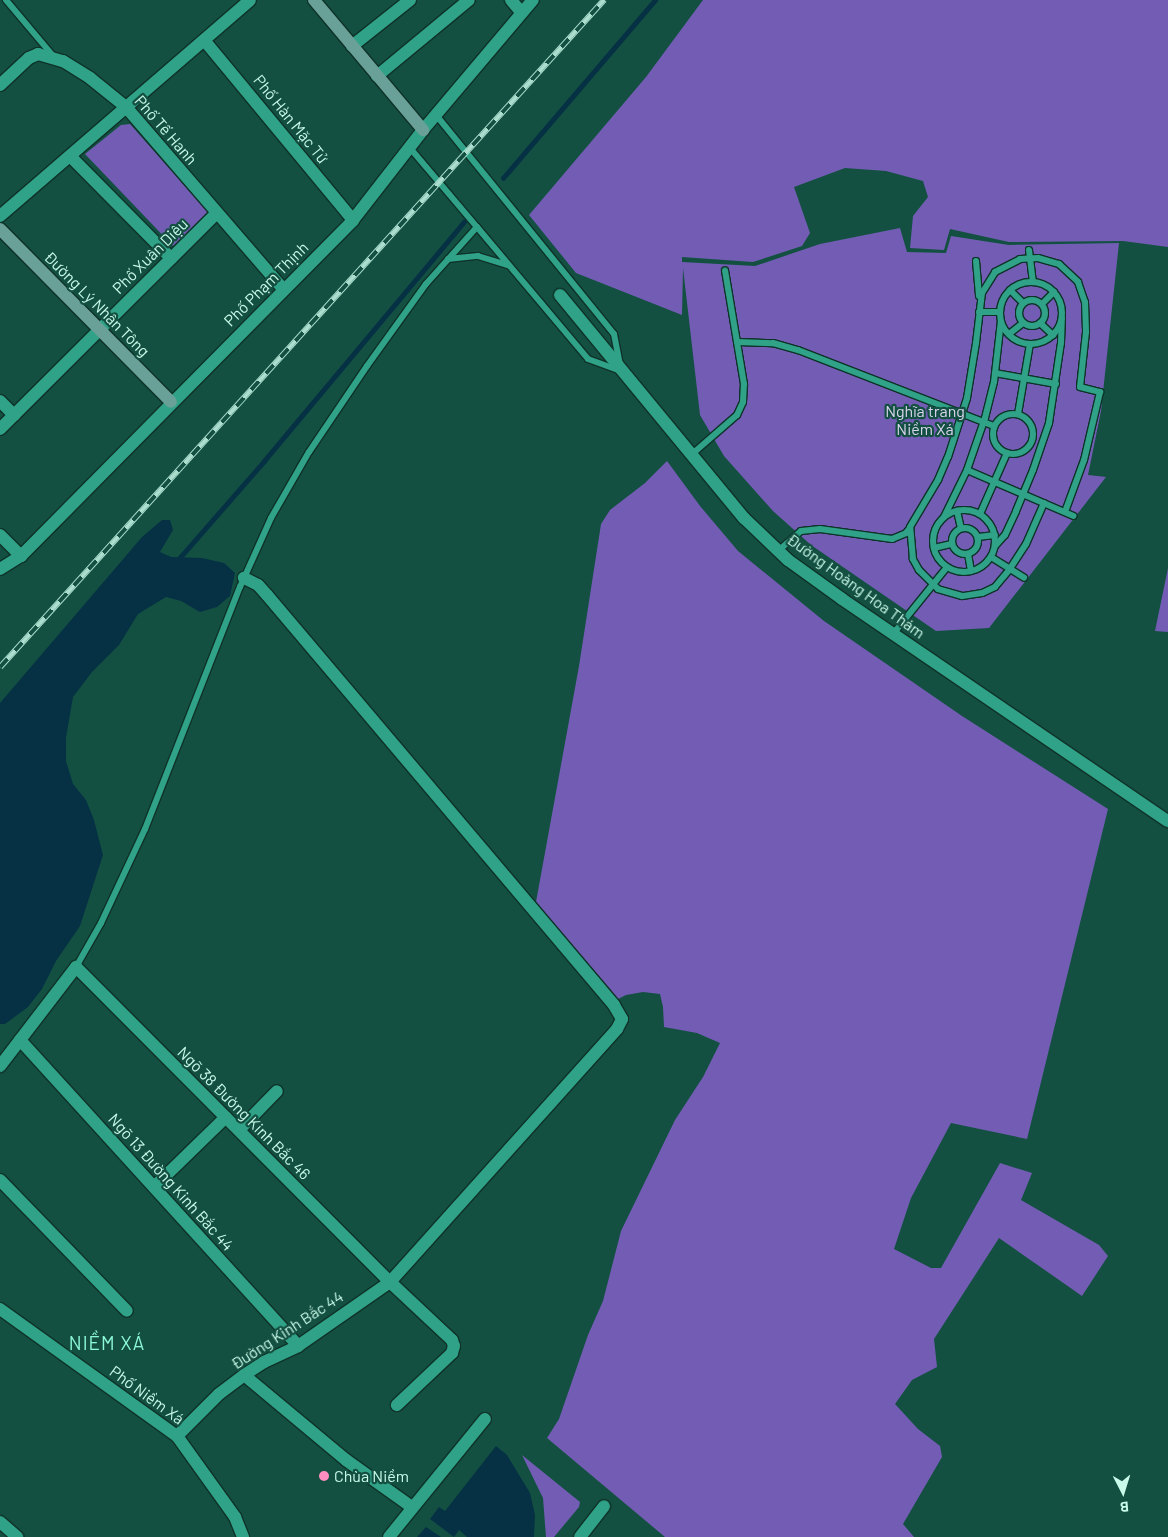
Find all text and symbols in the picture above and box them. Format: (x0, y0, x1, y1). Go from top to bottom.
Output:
street label: Phố Hàn Mặc Tử (249, 71, 333, 167)
street label: Phố Tế Hanh (131, 91, 201, 169)
street label: Phố Xuân Diệu (108, 214, 192, 298)
street label: Phố Phạm Thịnh (220, 238, 312, 330)
street label: Đường Lý Nhân Tông (40, 247, 154, 361)
park label: Nghĩa trang Niềm Xá (885, 401, 965, 439)
street label: Đường Hoàng Hoa Thám (783, 530, 929, 642)
street label: Ngõ 38 Đường Kinh Bắc 46 (174, 1043, 314, 1183)
street label: Ngõ 13 Đường Kinh Bắc 44 (104, 1109, 238, 1255)
street label: Đường Kinh Bắc 44 (227, 1287, 347, 1373)
district label: NIỀM XÁ (68, 1332, 146, 1354)
street label: Phố Niềm Xá (106, 1362, 188, 1428)
place label: Chùa Niềm (334, 1466, 409, 1486)
north arrow (1098, 1467, 1148, 1517)
marker: Chùa Niềm (318, 1470, 330, 1482)
text: B (1119, 1499, 1129, 1516)

